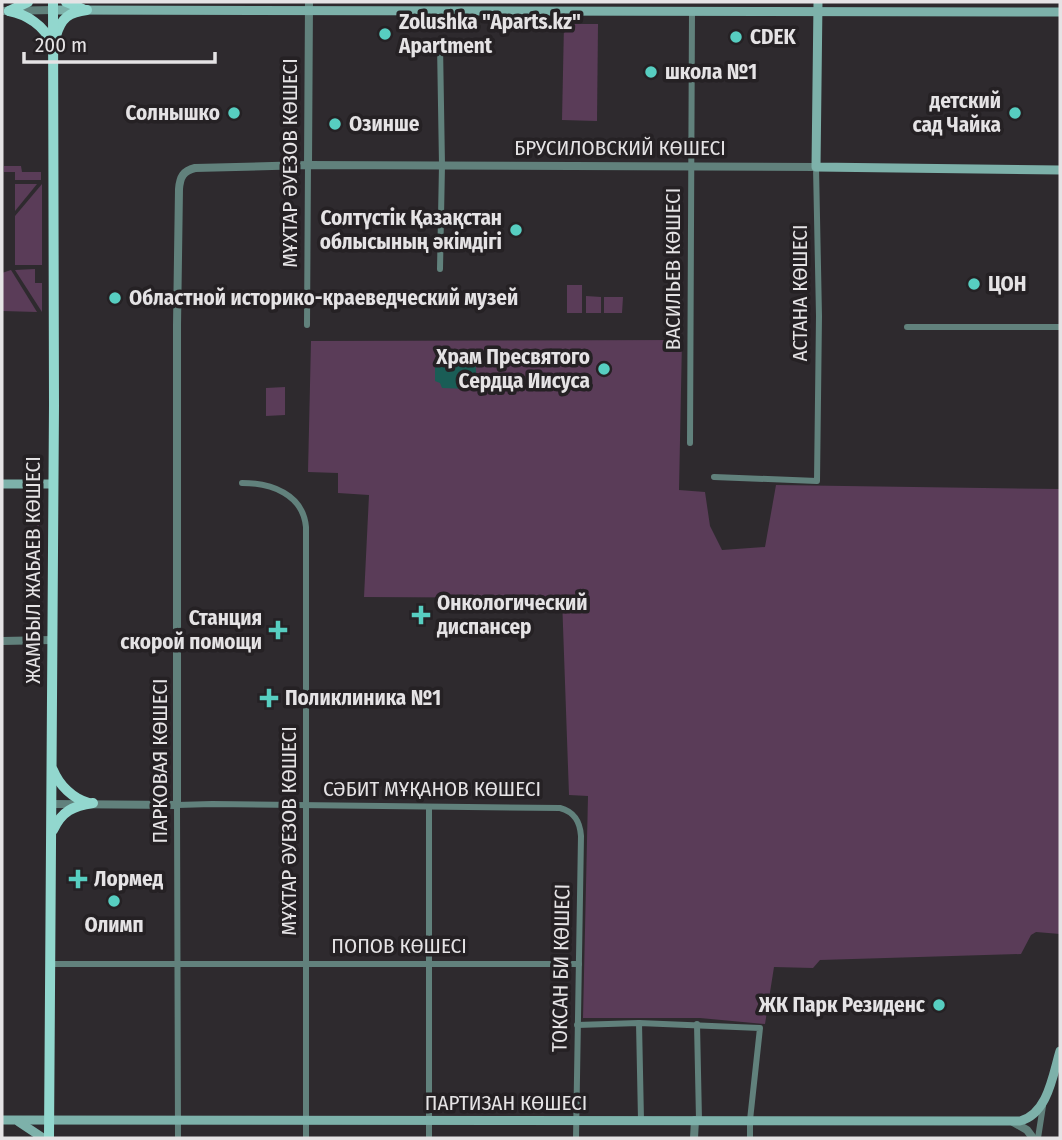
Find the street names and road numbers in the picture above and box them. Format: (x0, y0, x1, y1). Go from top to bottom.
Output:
street label: МҰХТАР ӘУЕЗОВ КӨШЕСІ (277, 58, 303, 268)
street label: БРУСИЛОВСКИЙ КӨШЕСІ (514, 135, 726, 161)
street label: ВАСИЛЬЕВ КӨШЕСІ (660, 188, 686, 350)
street label: АСТАНА КӨШЕСІ (787, 225, 813, 361)
street label: ЖАМБЫЛ ЖАБАЕВ КӨШЕСІ (20, 456, 46, 684)
street label: ПАРКОВАЯ КӨШЕСІ (147, 679, 173, 843)
street label: МҰХТАР ӘУЕЗОВ КӨШЕСІ (276, 726, 302, 936)
street label: СӘБИТ МҰҚАНОВ КӨШЕСІ (323, 776, 541, 802)
street label: ТОКСАН БИ КӨШЕСІ (547, 884, 575, 1052)
street label: ПОПОВ КӨШЕСІ (331, 933, 467, 959)
street label: ПАРТИЗАН КӨШЕСІ (425, 1090, 587, 1116)

